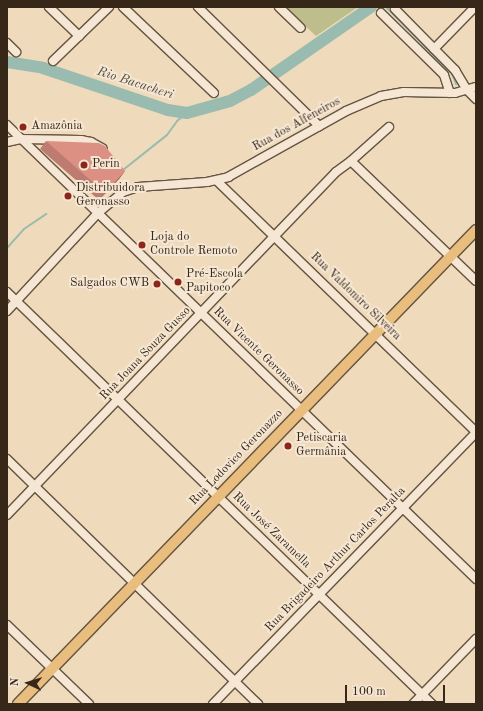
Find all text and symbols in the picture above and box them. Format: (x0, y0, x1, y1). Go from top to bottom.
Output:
water label: Rio Bacacheri (95, 64, 175, 104)
street label: Rua dos Alfeneiros (251, 95, 343, 155)
place label: Amazônia (31, 120, 83, 134)
marker: Amazônia (18, 122, 28, 132)
place label: Perin (92, 158, 120, 172)
marker: Perin (79, 160, 89, 170)
place label: Distribuidora Geronasso (76, 182, 145, 210)
marker: Distribuidora Geronasso (63, 191, 73, 201)
place label: Loja do Controle Remoto (150, 231, 237, 259)
marker: Loja do Controle Remoto (137, 240, 147, 250)
street label: Rua Valdomiro Silveira (307, 250, 403, 344)
place label: Pré-Escola Papitoco (186, 268, 243, 296)
place label: Salgados CWB (70, 277, 149, 291)
marker: Pré-Escola Papitoco (173, 277, 183, 287)
marker: Salgados CWB (152, 279, 162, 289)
street label: Rua Joana Souza Gusso (98, 304, 194, 404)
street label: Rua Vicente Geronasso (210, 305, 306, 399)
street label: Rua Lodovico Geronazzo (187, 407, 287, 509)
place label: Petiscaria Germânia (296, 432, 347, 460)
marker: Petiscaria Germânia (283, 441, 293, 451)
street label: Rua Brigadeiro Arthur Carlos Peralta (263, 485, 409, 635)
street label: Rua José Zaramella (229, 490, 313, 572)
north arrow (8, 663, 48, 703)
scale bar (347, 677, 447, 703)
text: N (10, 678, 21, 687)
text: 100 m (352, 686, 386, 698)

